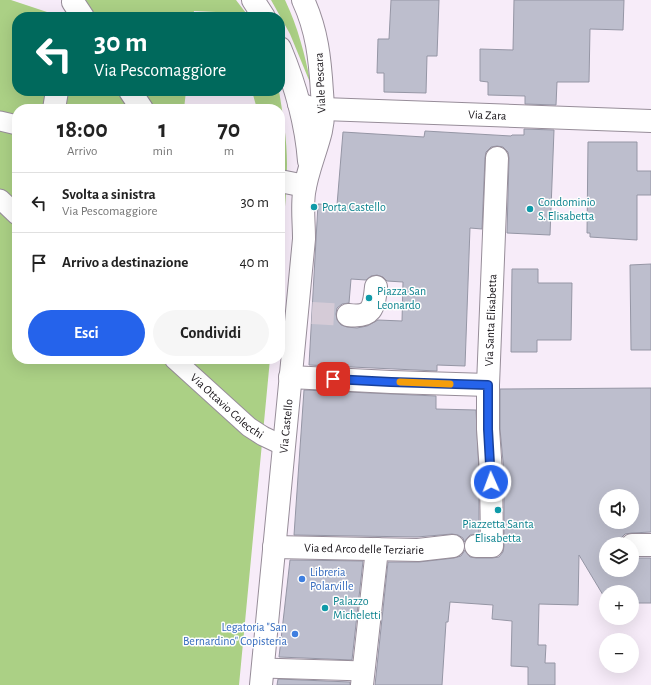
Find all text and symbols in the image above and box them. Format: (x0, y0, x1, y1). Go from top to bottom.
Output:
icon: left (28, 28, 80, 80)
text: 30 m (94, 29, 147, 57)
street label: Viale Pescara (312, 52, 328, 114)
text: Via Pescomaggiore (94, 62, 226, 80)
street label: Via Zara (468, 108, 507, 122)
text: 18:00 (57, 118, 108, 142)
text: 1 (158, 118, 167, 142)
text: 70 (217, 118, 240, 142)
text: Arrivo (67, 145, 98, 158)
text: min (152, 145, 173, 158)
text: m (224, 145, 234, 158)
text: Svolta a sinistra (62, 187, 156, 202)
icon: left (28, 192, 50, 214)
text: 30 m (240, 195, 269, 210)
place label: Condominio S. Elisabetta (538, 196, 596, 222)
place label: Porta Castello (322, 201, 386, 213)
marker: Porta Castello (309, 202, 319, 212)
marker: Condominio S. Elisabetta (525, 204, 535, 214)
text: Via Pescomaggiore (62, 205, 158, 218)
icon: arrive (28, 252, 50, 274)
text: Arrivo a destinazione (62, 255, 188, 270)
text: 40 m (239, 255, 269, 270)
street label: Via Santa Elisabetta (483, 273, 498, 366)
place label: Piazza San Leonardo (377, 285, 426, 311)
marker: Piazza San Leonardo (364, 293, 374, 303)
button: Esci (28, 310, 145, 356)
button: Condividi (153, 310, 269, 356)
pin (316, 362, 350, 396)
icon: arrive (322, 368, 344, 390)
street label: Via Ottavio Colecchi (188, 371, 266, 441)
street label: Via Castello (277, 398, 295, 454)
position arrow (470, 461, 512, 503)
map controls (599, 489, 639, 673)
button: sound (599, 489, 639, 529)
marker: Piazzetta Santa Elisabetta (493, 505, 503, 515)
place label: Piazzetta Santa Elisabetta (462, 518, 534, 544)
button: layers (599, 537, 639, 577)
street label: Via ed Arco delle Terziarie (304, 542, 424, 556)
place label: Libreria Polarville (310, 566, 353, 592)
marker: Libreria Polarville (297, 574, 307, 584)
button: + (599, 585, 639, 625)
place label: Palazzo Micheletti (333, 595, 381, 621)
marker: Palazzo Micheletti (320, 603, 330, 613)
place label: Legatoria "San Bernardino" Copisteria (183, 621, 287, 647)
marker: Legatoria "San Bernardino" Copisteria (290, 629, 300, 639)
button: − (599, 633, 639, 673)

